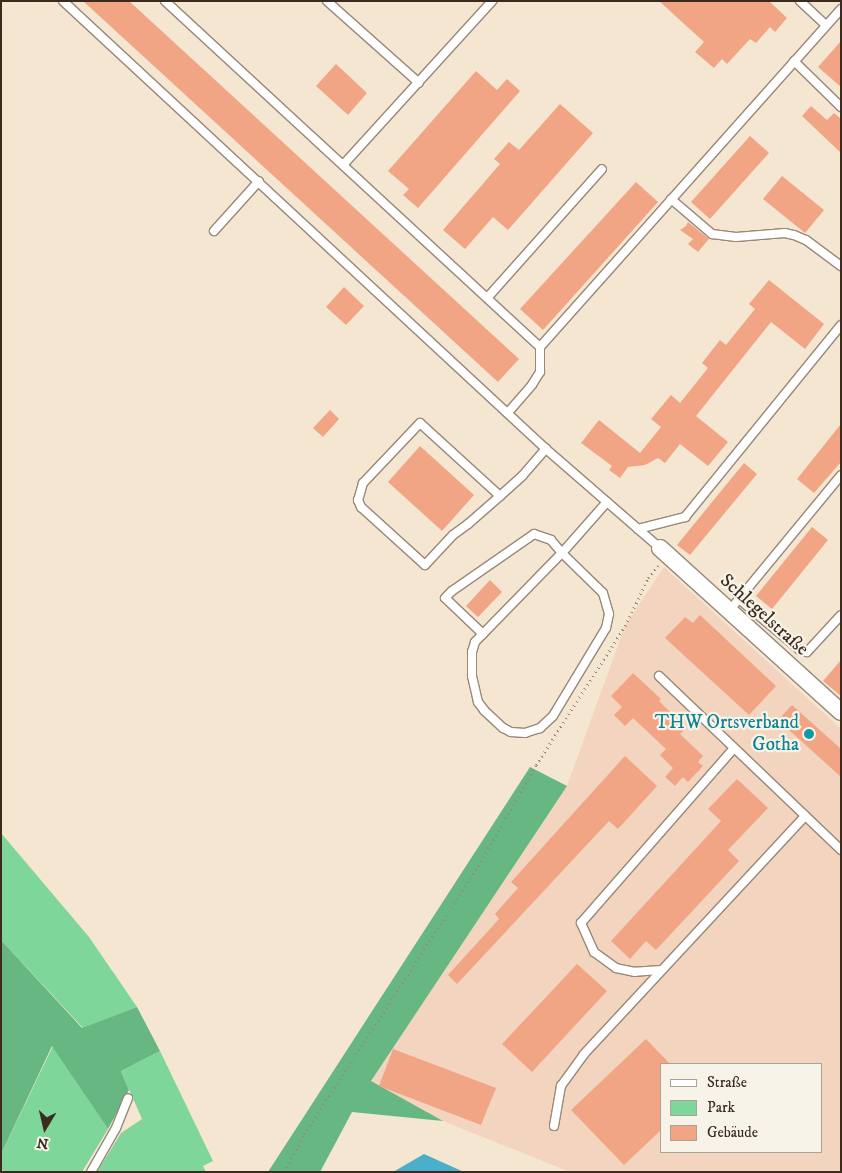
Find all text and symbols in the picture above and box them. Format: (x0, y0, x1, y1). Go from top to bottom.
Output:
street label: Schlegelstraße (715, 569, 813, 661)
place label: THW Ortsverband Gotha (655, 712, 799, 756)
marker: THW Ortsverband Gotha (803, 728, 815, 740)
legend (660, 1063, 822, 1153)
text: Straße (707, 1073, 747, 1092)
text: Park (707, 1098, 735, 1117)
north arrow (20, 1103, 70, 1153)
text: Gebäude (707, 1123, 758, 1142)
text: N (36, 1133, 50, 1153)

